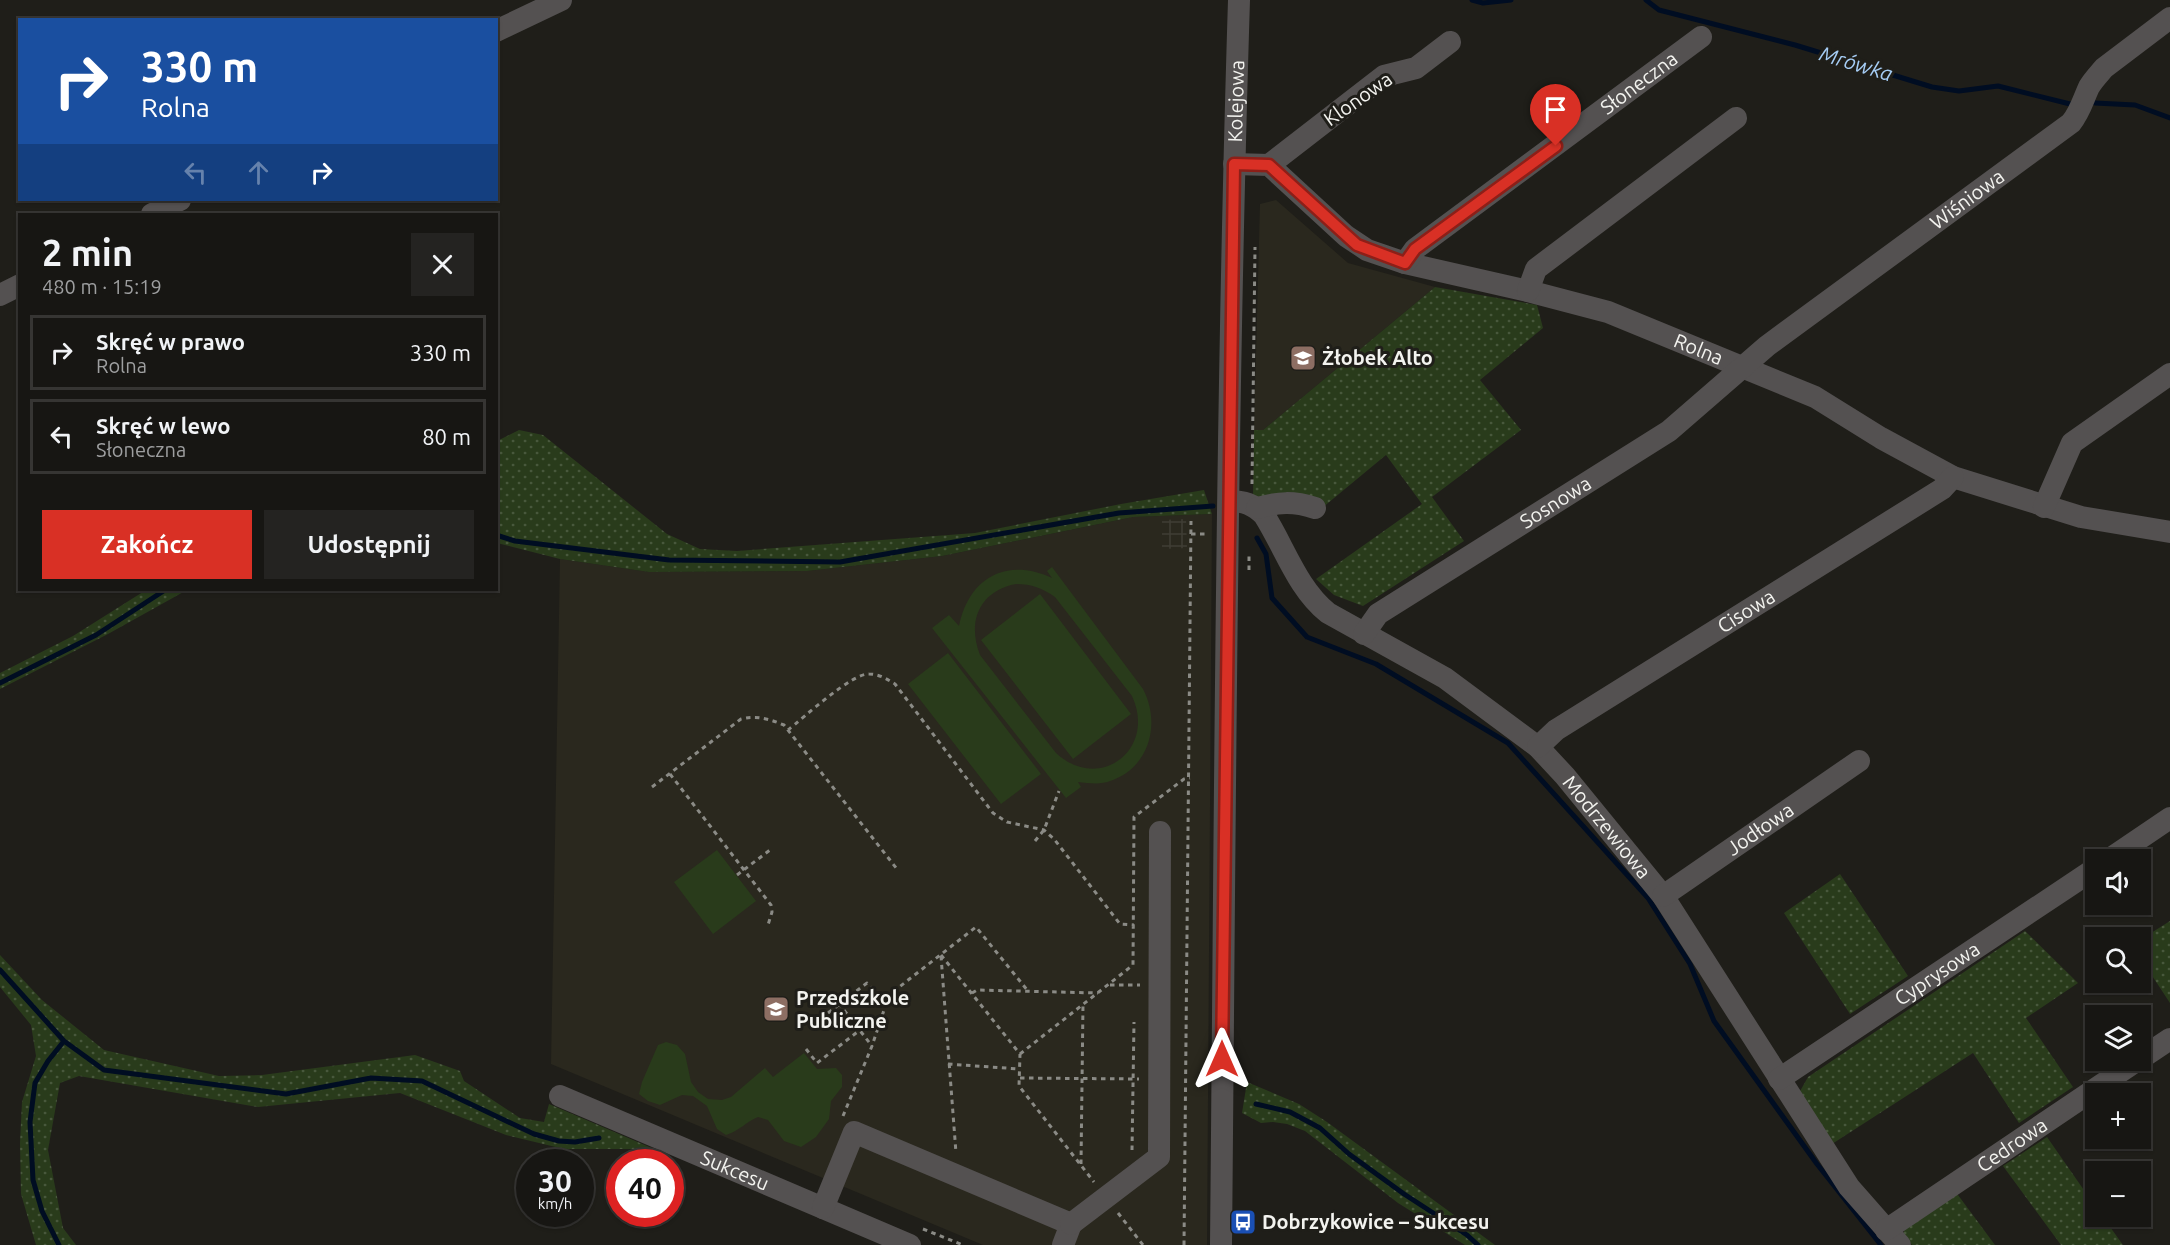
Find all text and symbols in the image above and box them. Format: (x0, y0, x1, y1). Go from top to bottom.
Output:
water label: Mrówka (1817, 41, 1896, 86)
icon: right (42, 42, 120, 120)
text: 330 m (141, 43, 258, 90)
street label: Słoneczna (1596, 46, 1682, 119)
street label: Kolejowa (1223, 60, 1248, 143)
street label: Klonowa (1319, 67, 1396, 130)
pin (1530, 84, 1581, 146)
text: Rolna (141, 92, 210, 122)
icon: arrive (1539, 93, 1572, 126)
icon: left (179, 156, 212, 189)
icon: ahead (242, 156, 275, 189)
icon: right (305, 156, 338, 189)
street label: Wiśniowa (1925, 164, 2008, 234)
text: 2 min (42, 232, 133, 273)
button: close (411, 233, 474, 296)
text: 480 m · 15:19 (42, 275, 162, 298)
street label: Rolna (1671, 328, 1727, 369)
text: Skręć w prawo (96, 329, 245, 354)
icon: right (45, 336, 78, 369)
text: 330 m (410, 340, 471, 365)
school or university icon: Żłobek Alto (1288, 343, 1318, 373)
place label: Żłobek Alto (1322, 346, 1433, 369)
text: Rolna (96, 354, 147, 377)
text: Skręć w lewo (96, 413, 230, 438)
icon: left (45, 420, 78, 453)
text: 80 m (422, 424, 471, 449)
text: Słoneczna (96, 438, 186, 461)
street label: Sosnowa (1515, 471, 1595, 533)
button: Zakończ (42, 510, 252, 579)
button: Udostępnij (264, 510, 474, 579)
street label: Cisowa (1713, 584, 1779, 637)
street label: Modrzewiowa (1558, 771, 1656, 883)
street label: Jodłowa (1722, 798, 1798, 860)
map controls (2085, 849, 2151, 1227)
button: sound (2085, 849, 2151, 915)
button: search (2085, 927, 2151, 993)
street label: Cyprysowa (1890, 937, 1984, 1010)
place label: Przedszkole Publiczne (796, 986, 909, 1032)
school or university icon: Przedszkole Publiczne (761, 994, 791, 1024)
button: layers (2085, 1005, 2151, 1071)
position arrow (1190, 1027, 1254, 1091)
button: + (2085, 1083, 2151, 1149)
street label: Cedrowa (1972, 1113, 2051, 1176)
street label: Sukcesu (697, 1145, 773, 1195)
speed limit sign: 40 (606, 1149, 684, 1227)
button: − (2085, 1161, 2151, 1227)
text: 30 (538, 1164, 572, 1198)
text: km/h (538, 1195, 572, 1212)
bus stop icon: Dobrzykowice – Sukcesu (1228, 1207, 1258, 1237)
place label: Dobrzykowice – Sukcesu (1262, 1210, 1489, 1233)

